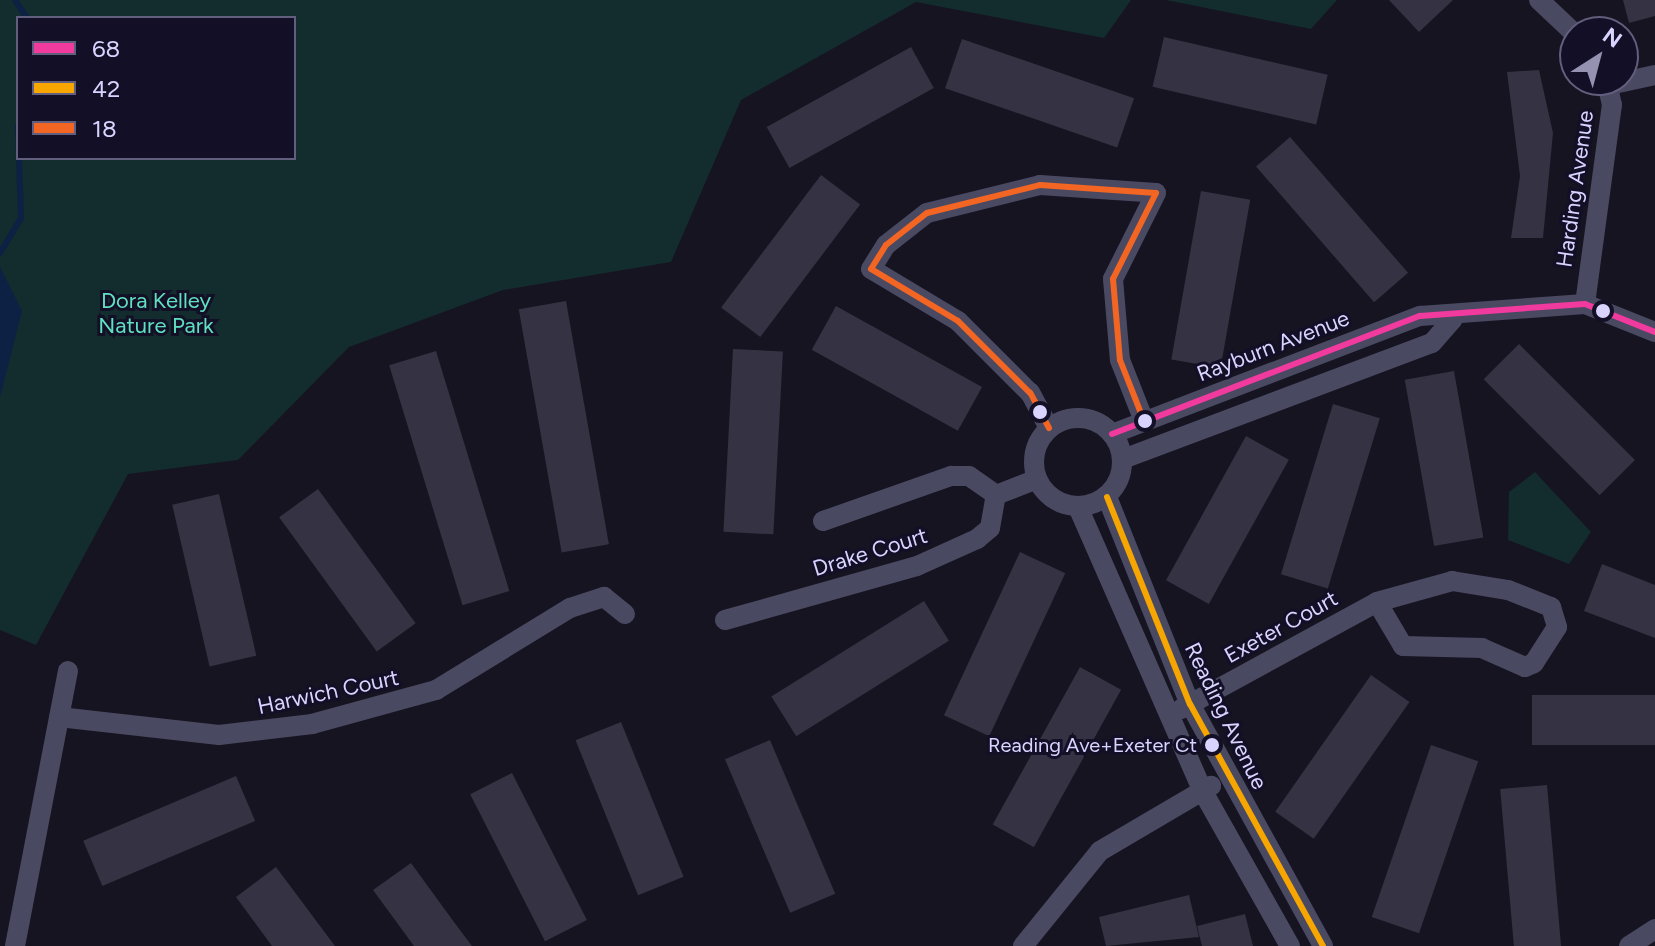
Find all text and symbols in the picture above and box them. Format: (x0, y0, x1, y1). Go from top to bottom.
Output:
legend (16, 16, 296, 160)
north arrow (1559, 16, 1639, 96)
text: N (1597, 22, 1627, 54)
text: 68 (92, 34, 120, 63)
text: 42 (92, 74, 120, 103)
street label: Harding Avenue (1551, 109, 1599, 269)
text: 18 (92, 114, 117, 143)
park label: Dora Kelley Nature Park (98, 287, 214, 338)
unlabelled marker (1595, 303, 1611, 319)
street label: Rayburn Avenue (1193, 305, 1353, 387)
unlabelled marker (1032, 404, 1048, 420)
unlabelled marker (1137, 413, 1153, 429)
street label: Drake Court (810, 522, 930, 582)
street label: Exeter Court (1220, 585, 1342, 669)
street label: Reading Avenue (1179, 638, 1273, 794)
street label: Harwich Court (255, 664, 401, 720)
place label: Reading Ave+Exeter Ct (988, 733, 1197, 757)
marker: Reading Ave+Exeter Ct (1204, 737, 1220, 753)

